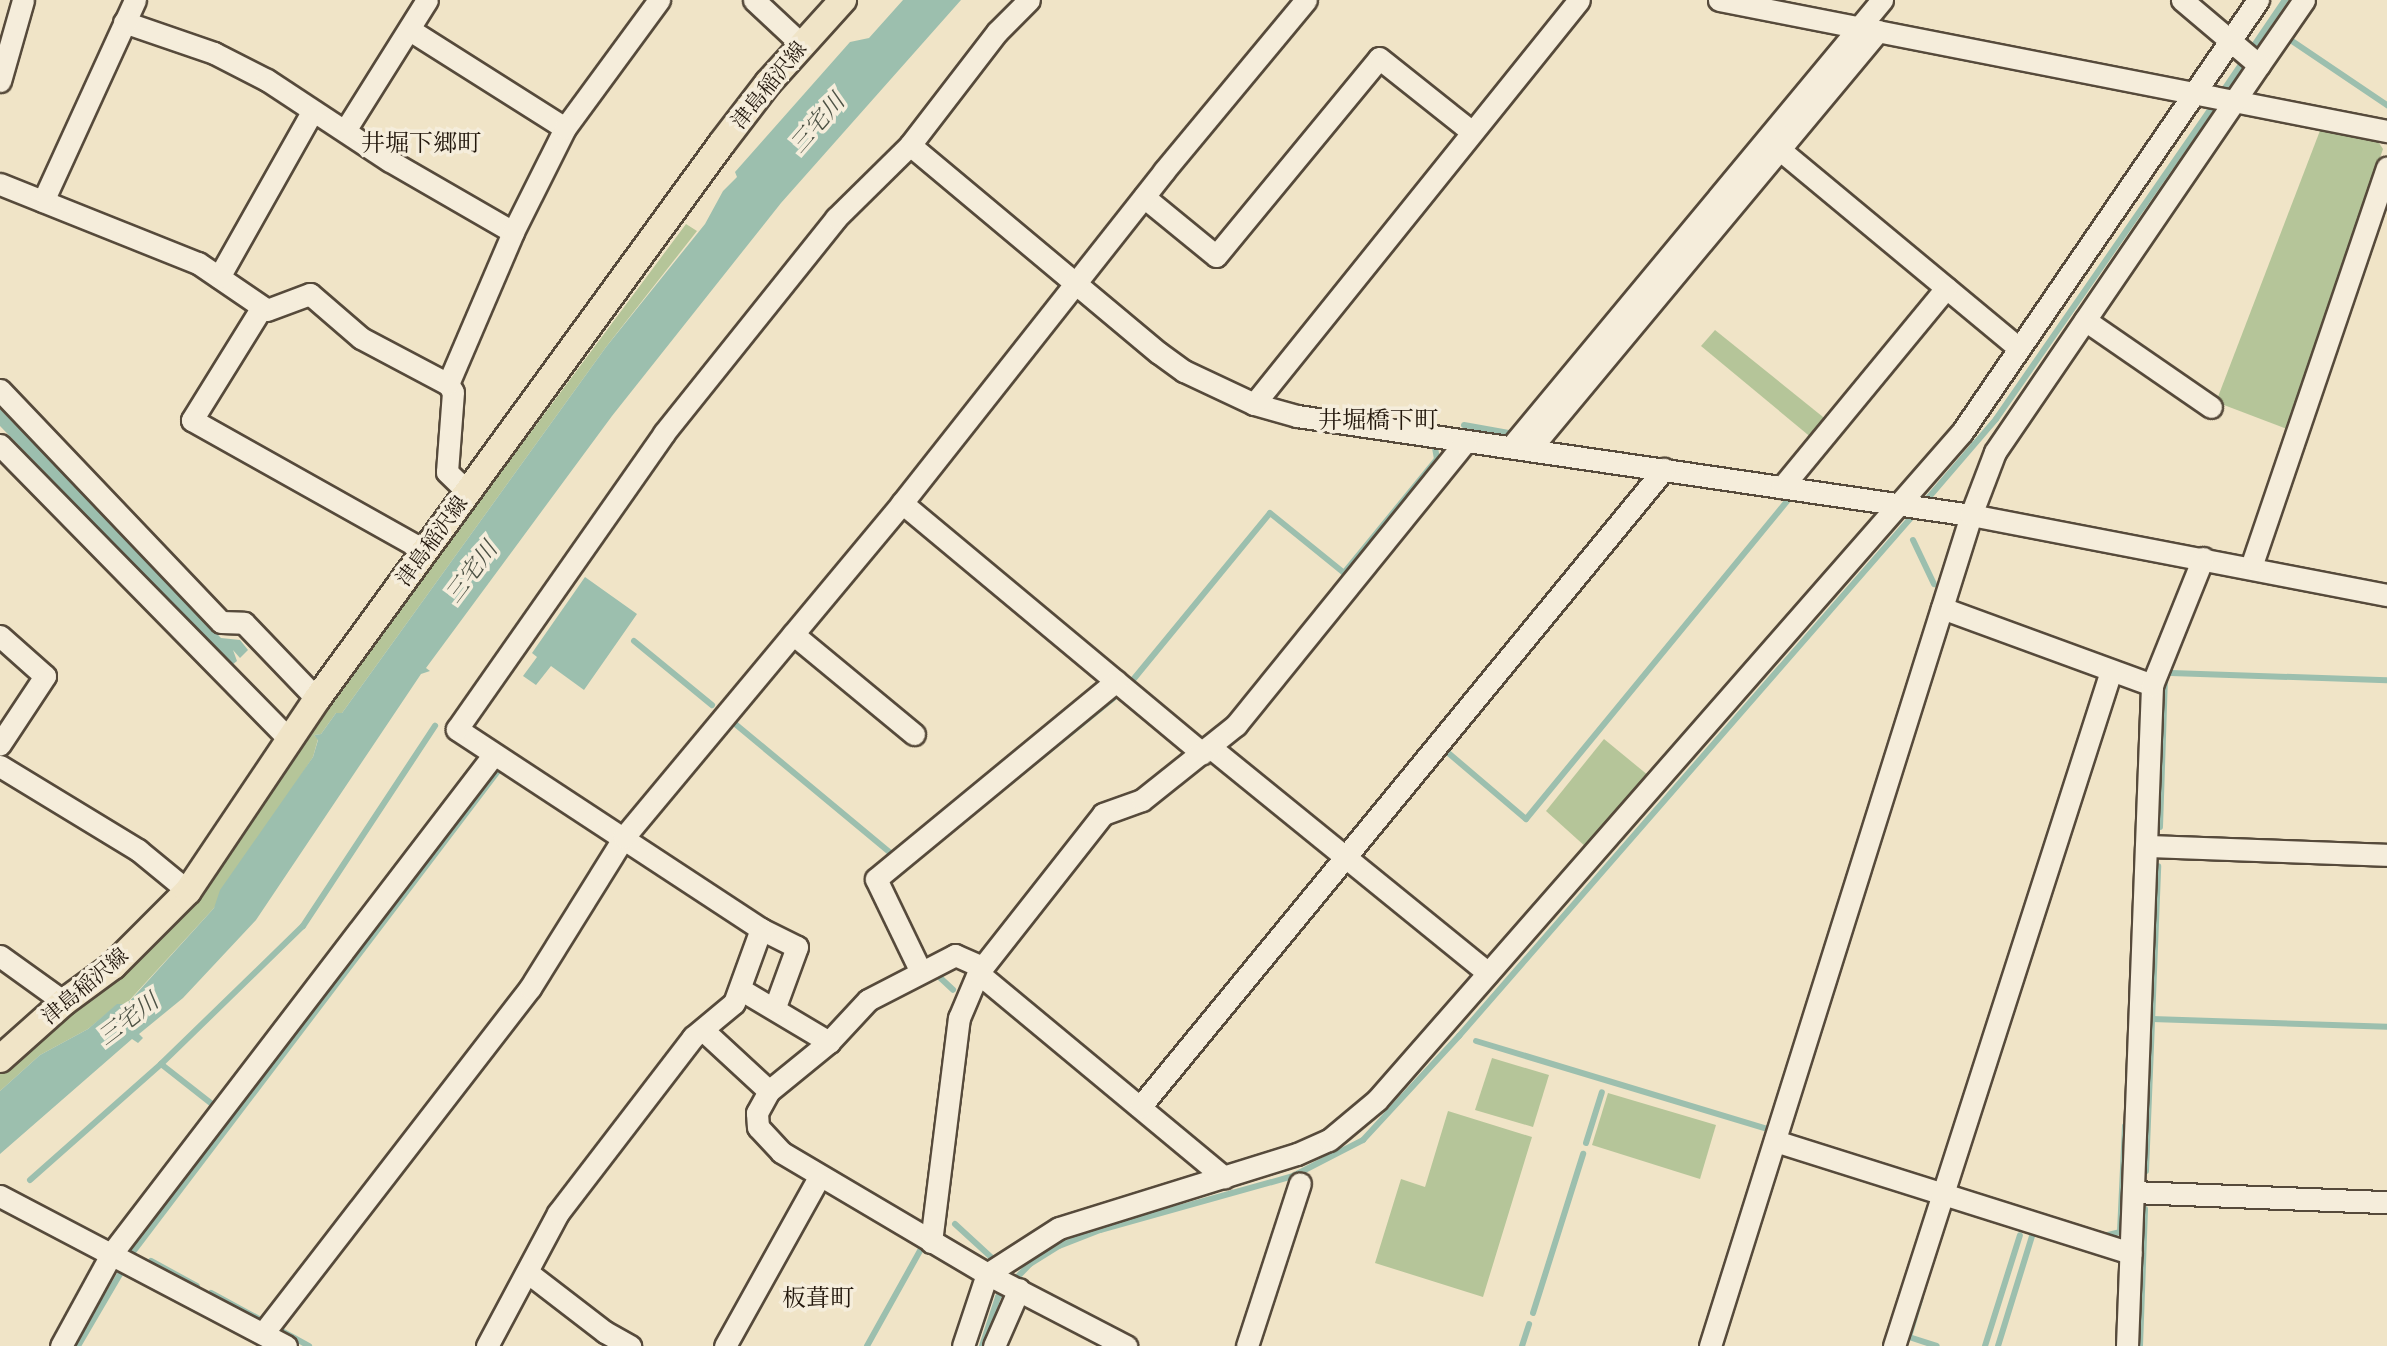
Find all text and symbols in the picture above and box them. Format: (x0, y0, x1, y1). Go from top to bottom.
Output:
street label: 津島稲沢線 (726, 36, 812, 134)
water label: 三宅川 (784, 88, 850, 158)
district label: 井堀下郷町 (361, 130, 481, 158)
district label: 井堀橋下町 (1318, 407, 1438, 435)
street label: 津島稲沢線 (391, 491, 473, 591)
water label: 三宅川 (439, 536, 503, 608)
street label: 津島稲沢線 (37, 943, 133, 1029)
water label: 三宅川 (92, 987, 164, 1051)
district label: 板葺町 (782, 1285, 854, 1313)

